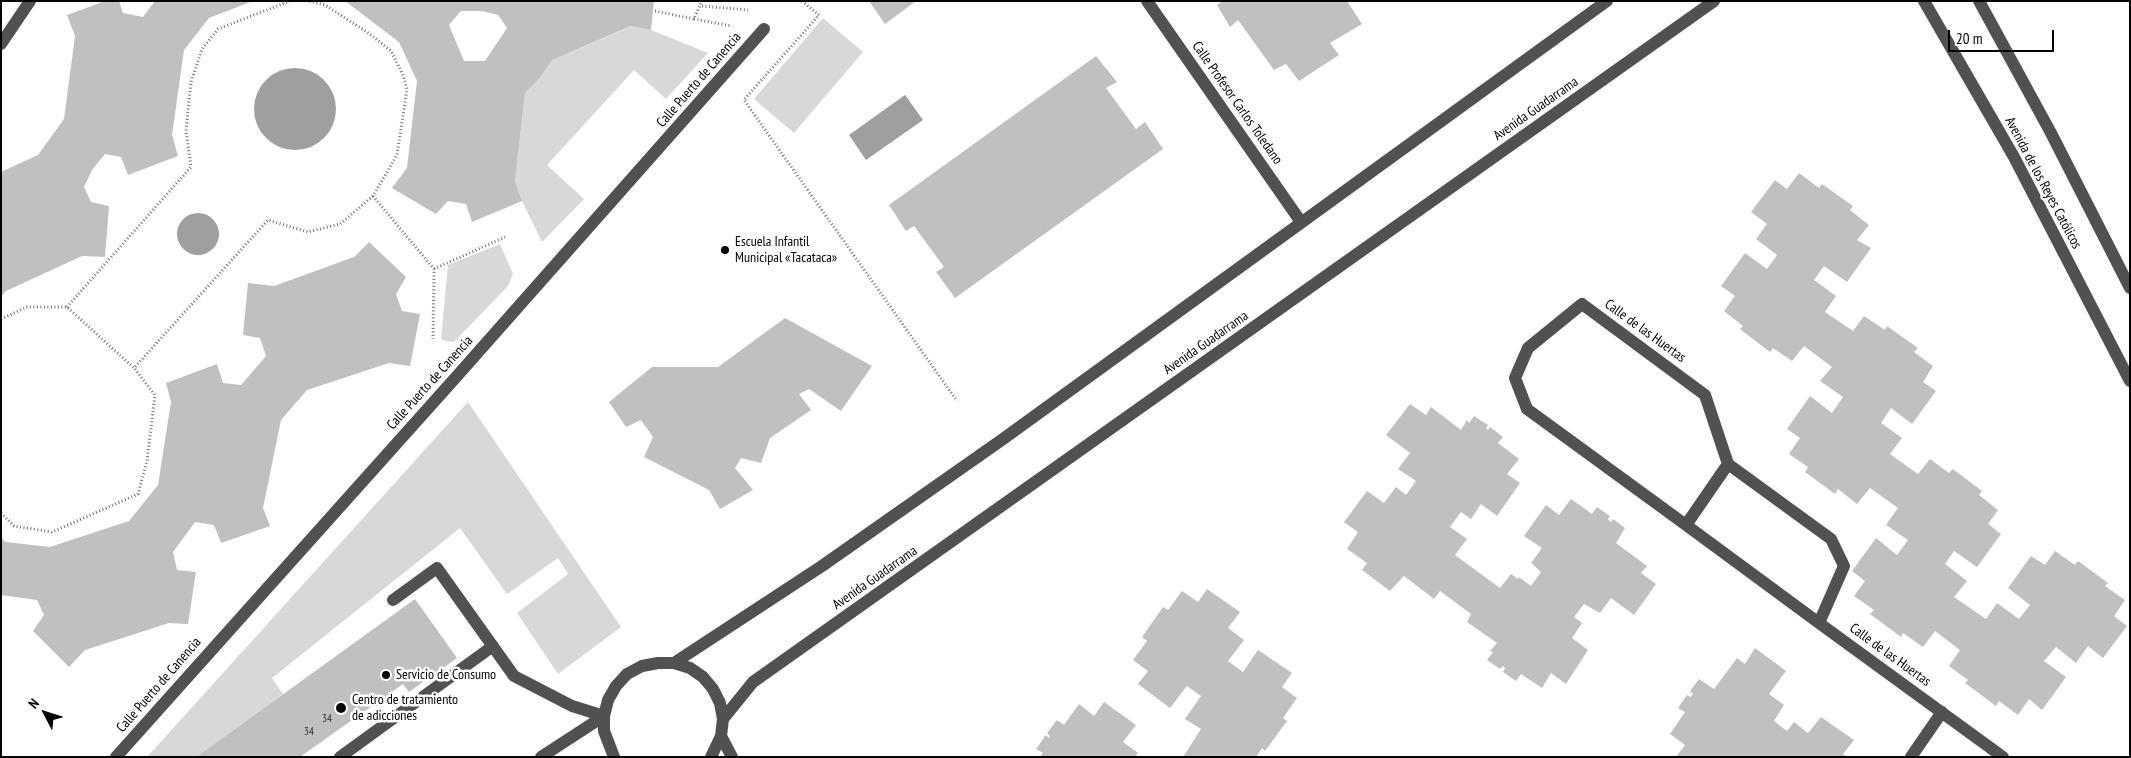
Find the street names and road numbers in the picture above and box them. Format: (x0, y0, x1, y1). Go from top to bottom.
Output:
street label: Calle Puerto de Canencia (653, 29, 745, 131)
street label: Calle Profesor Carlos Toledano (1188, 38, 1286, 168)
street label: Avenida Guadarrama (1490, 74, 1582, 144)
street label: Avenida de los Reyes Católicos (2001, 114, 2085, 252)
street label: Calle de las Huertas (1601, 296, 1689, 366)
street label: Avenida Guadarrama (1160, 308, 1252, 378)
street label: Calle Puerto de Canencia (384, 333, 476, 433)
street label: Avenida Guadarrama (829, 543, 921, 613)
street label: Calle de las Huertas (1846, 620, 1934, 690)
street label: Calle Puerto de Canencia (113, 634, 205, 736)

